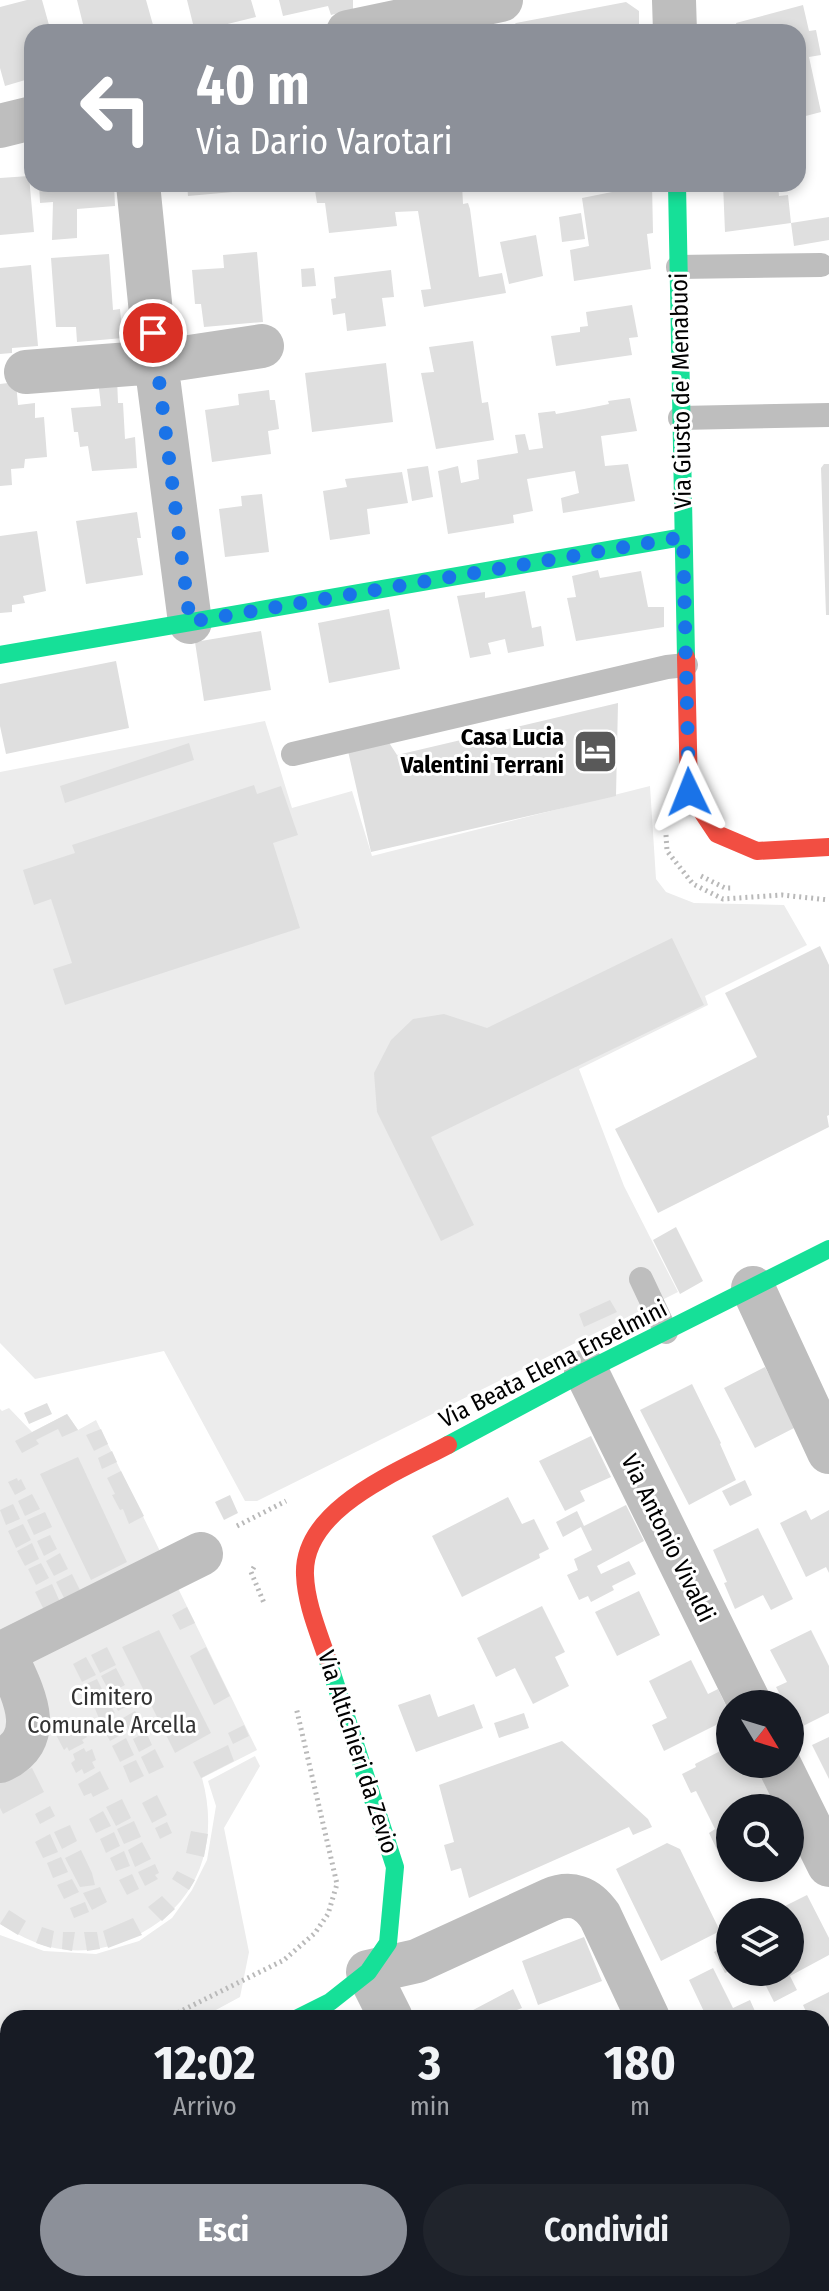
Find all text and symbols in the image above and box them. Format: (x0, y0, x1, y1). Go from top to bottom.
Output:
text: 40 m (196, 52, 310, 119)
icon: left (64, 56, 168, 160)
text: Via Dario Varotari (196, 120, 453, 164)
street label: Via Giusto de' Menabuoi (665, 273, 697, 509)
pin (119, 299, 187, 367)
icon: arrive (131, 311, 175, 355)
place label: Casa Lucia Valentini Terrani (400, 723, 564, 779)
hotel icon: Casa Lucia Valentini Terrani (571, 727, 619, 775)
position arrow (647, 750, 731, 834)
street label: Via Beata Elena Enselmini (434, 1294, 672, 1434)
street label: Via Antonio Vivaldi (615, 1450, 721, 1626)
street label: Via Altichieri da Zevio (312, 1647, 404, 1857)
park label: Cimitero Comunale Arcella (27, 1683, 197, 1739)
north arrow (716, 1690, 804, 1778)
map controls (716, 1690, 804, 1986)
button: search (716, 1794, 804, 1882)
button: layers (716, 1898, 804, 1986)
text: 12:02 (154, 2034, 256, 2092)
text: 3 (418, 2034, 441, 2092)
text: 180 (604, 2034, 676, 2092)
text: Arrivo (173, 2091, 237, 2122)
text: min (410, 2091, 450, 2122)
text: m (630, 2091, 650, 2122)
button: Esci (40, 2184, 407, 2276)
button: Condividi (423, 2184, 790, 2276)

